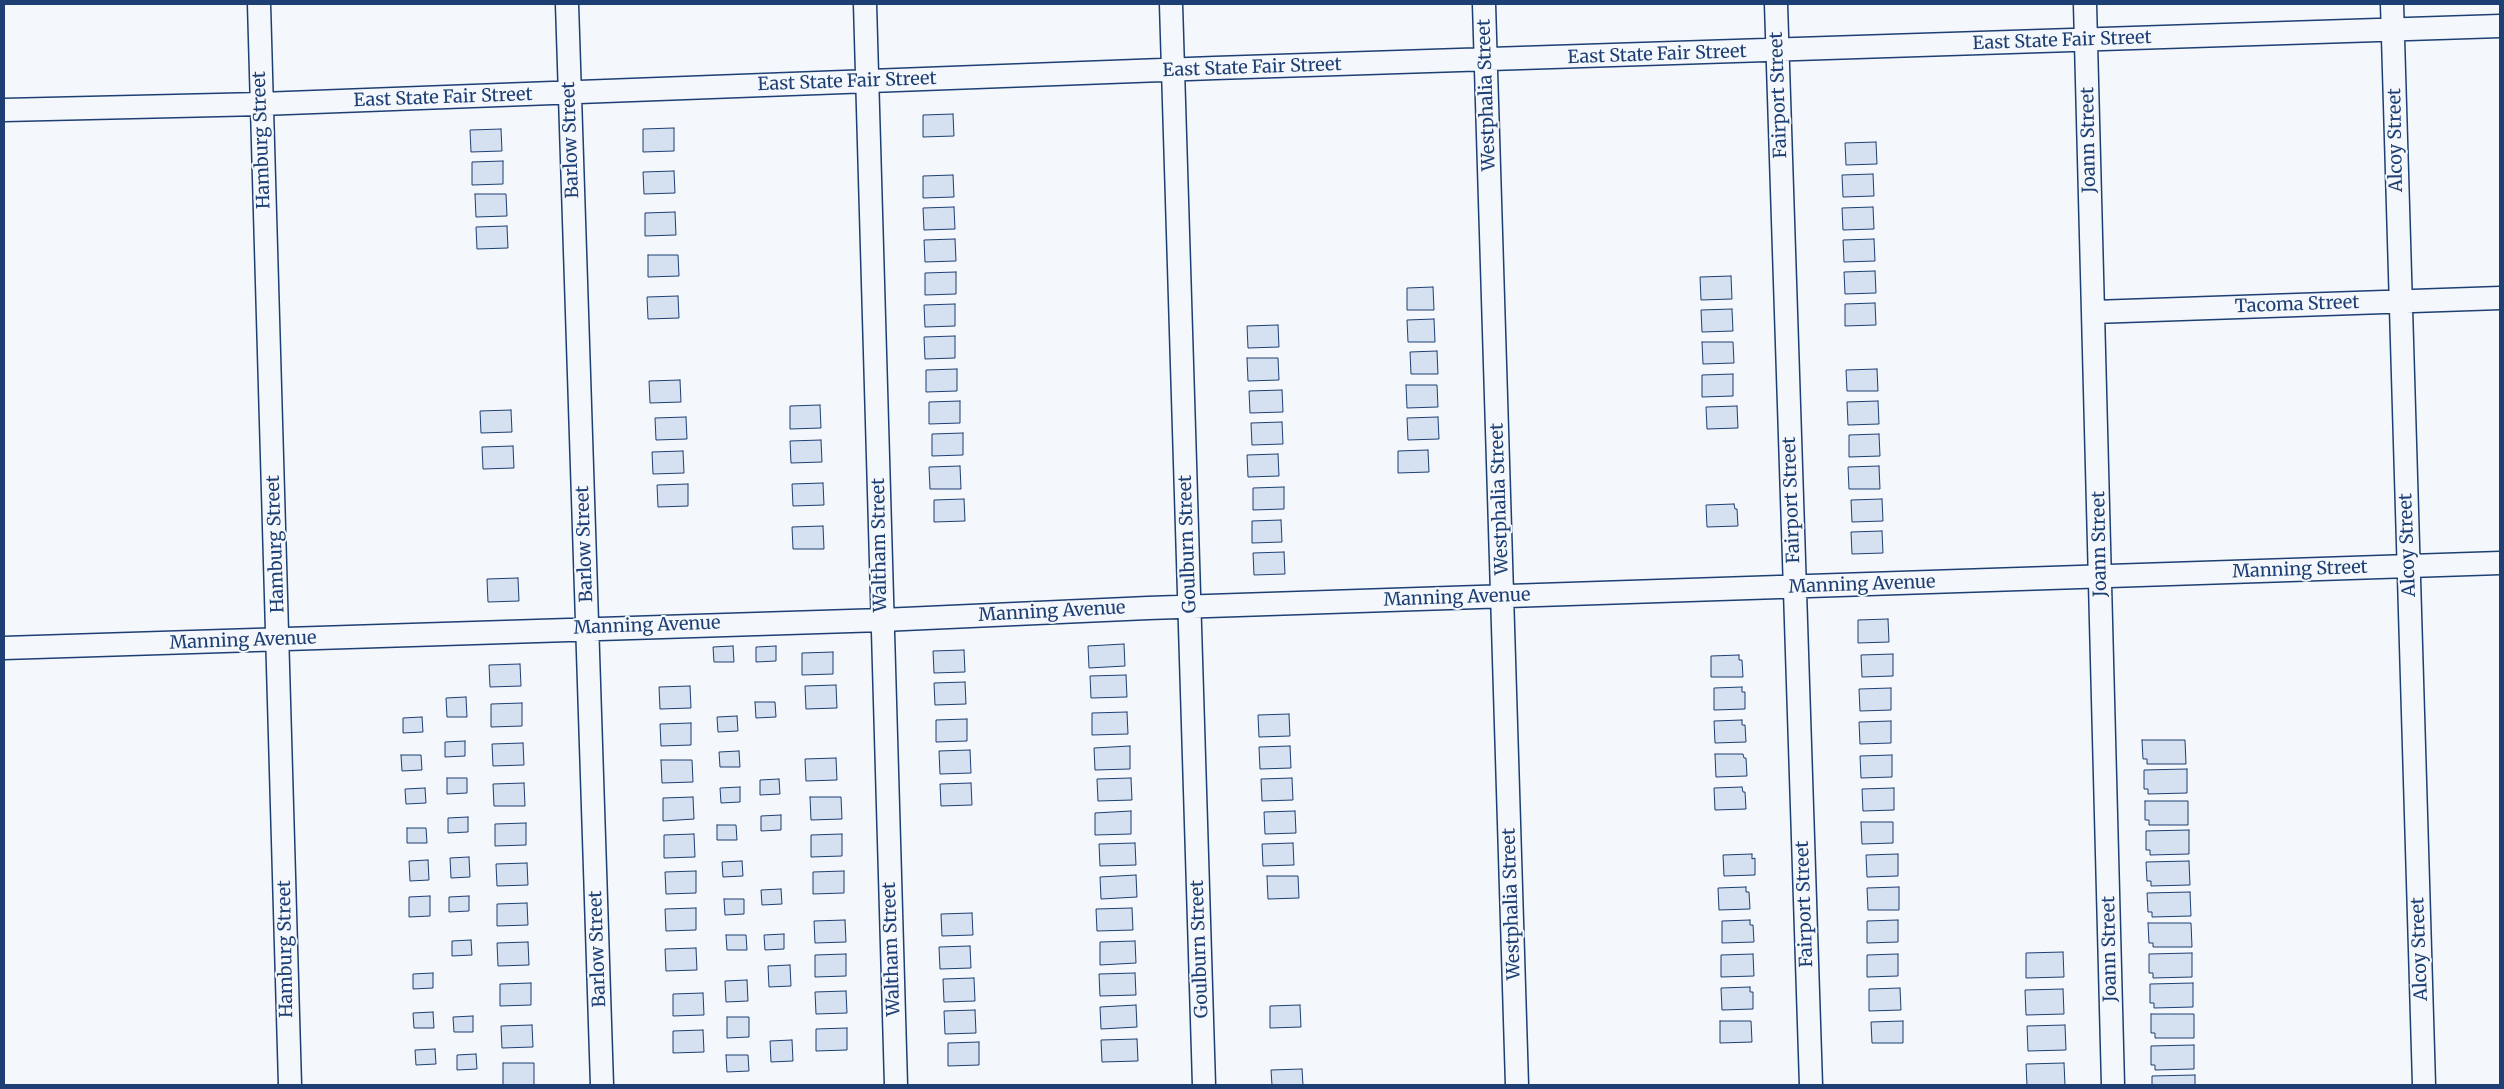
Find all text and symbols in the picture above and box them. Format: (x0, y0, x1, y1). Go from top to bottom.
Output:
street label: Westphalia Street (1474, 19, 1500, 171)
street label: East State Fair Street (1972, 27, 2152, 55)
street label: Fairport Street (1766, 31, 1792, 159)
street label: East State Fair Street (1567, 41, 1747, 69)
street label: East State Fair Street (1162, 54, 1342, 82)
street label: East State Fair Street (757, 68, 937, 96)
street label: Hamburg Street (249, 71, 275, 209)
street label: Barlow Street (558, 81, 584, 199)
street label: East State Fair Street (353, 84, 533, 112)
street label: Joann Street (2077, 87, 2101, 193)
street label: Alcoy Street (2384, 88, 2408, 192)
street label: Tacoma Street (2234, 292, 2360, 318)
street label: Westphalia Street (1487, 423, 1513, 575)
street label: Fairport Street (1779, 436, 1805, 564)
street label: Goulburn Street (1175, 474, 1201, 614)
street label: Hamburg Street (263, 475, 289, 613)
street label: Waltham Street (868, 478, 892, 612)
street label: Barlow Street (572, 485, 598, 603)
street label: Joann Street (2088, 491, 2112, 597)
street label: Alcoy Street (2395, 493, 2421, 597)
street label: Manning Street (2232, 557, 2368, 583)
street label: Manning Avenue (1788, 572, 1936, 598)
street label: Manning Avenue (1383, 585, 1531, 611)
street label: Manning Avenue (978, 597, 1126, 627)
street label: Manning Avenue (573, 613, 721, 639)
street label: Manning Avenue (169, 628, 317, 654)
street label: Westphalia Street (1499, 828, 1525, 980)
street label: Fairport Street (1792, 840, 1818, 968)
street label: Goulburn Street (1187, 879, 1213, 1019)
street label: Hamburg Street (274, 880, 298, 1018)
street label: Waltham Street (879, 881, 905, 1017)
street label: Barlow Street (585, 890, 611, 1008)
street label: Joann Street (2098, 896, 2122, 1002)
street label: Alcoy Street (2407, 897, 2433, 1001)

